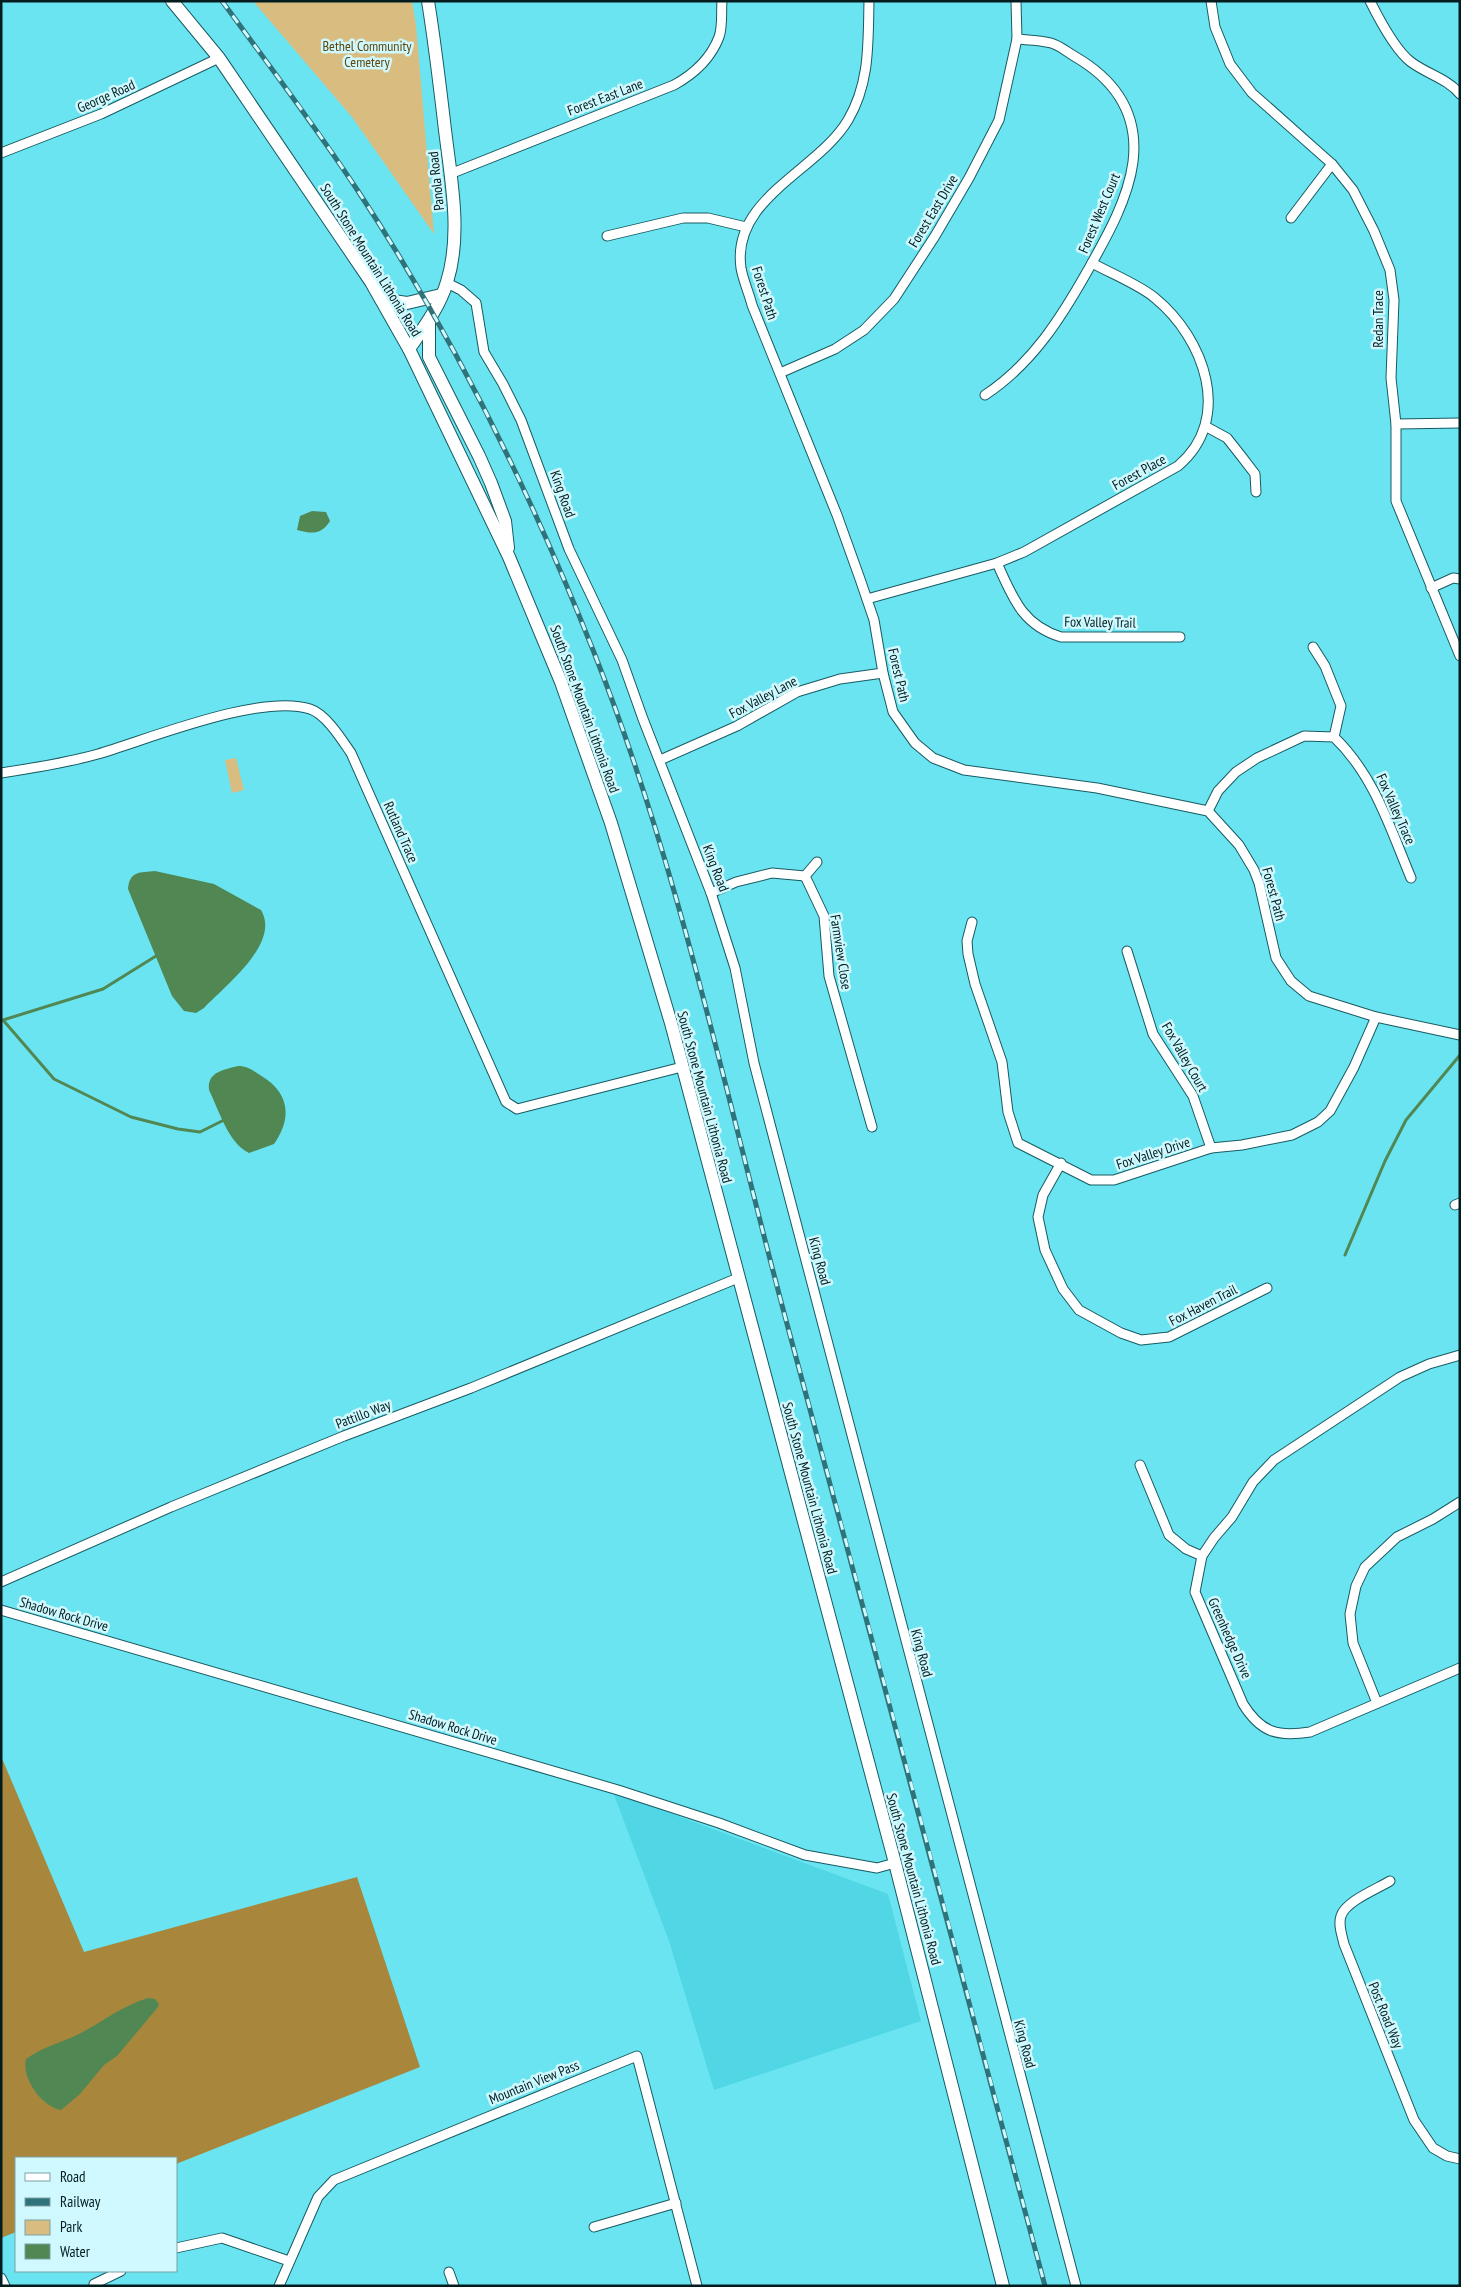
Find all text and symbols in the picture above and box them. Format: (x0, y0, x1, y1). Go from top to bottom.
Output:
park label: Bethel Community Cemetery (323, 37, 412, 71)
street label: Forest East Lane (565, 74, 645, 120)
street label: George Road (74, 75, 138, 117)
street label: Panola Road (424, 150, 448, 212)
street label: Forest West Court (1074, 170, 1124, 256)
street label: Forest East Drive (904, 171, 962, 251)
street label: South Stone Mountain Lithonia Road (316, 180, 426, 340)
street label: Forest Path (748, 264, 782, 322)
street label: Redan Trace (1369, 290, 1387, 348)
street label: Forest Place (1109, 450, 1169, 494)
street label: King Road (546, 468, 580, 520)
street label: Fox Valley Trail (1064, 612, 1137, 632)
street label: South Stone Mountain Lithonia Road (546, 623, 624, 795)
street label: Forest Path (884, 646, 914, 704)
street label: Fox Valley Lane (726, 672, 800, 722)
street label: Fox Valley Trace (1372, 771, 1420, 847)
street label: Rutland Trace (379, 798, 423, 866)
street label: King Road (699, 842, 733, 894)
street label: Forest Path (1258, 865, 1290, 923)
street label: Farmview Close (826, 913, 856, 991)
street label: South Stone Mountain Lithonia Road (673, 1009, 737, 1185)
street label: Fox Valley Court (1158, 1019, 1212, 1095)
street label: Fox Valley Drive (1114, 1133, 1192, 1173)
street label: King Road (805, 1235, 835, 1287)
street label: Fox Haven Trail (1166, 1280, 1241, 1330)
street label: Pattillo Way (333, 1395, 394, 1433)
street label: South Stone Mountain Lithonia Road (778, 1400, 842, 1576)
street label: Shadow Rock Drive (18, 1593, 111, 1635)
street label: Greenhedge Drive (1204, 1595, 1256, 1681)
street label: King Road (907, 1627, 937, 1679)
street label: Shadow Rock Drive (407, 1705, 500, 1749)
street label: South Stone Mountain Lithonia Road (882, 1791, 946, 1967)
street label: Post Road Way (1365, 1979, 1408, 2051)
street label: King Road (1010, 2018, 1040, 2070)
street label: Mountain View Pass (486, 2056, 582, 2108)
legend (15, 2157, 178, 2272)
text: Road (60, 2167, 86, 2186)
text: Railway (60, 2192, 101, 2211)
text: Park (60, 2217, 82, 2236)
text: Water (60, 2242, 91, 2261)

